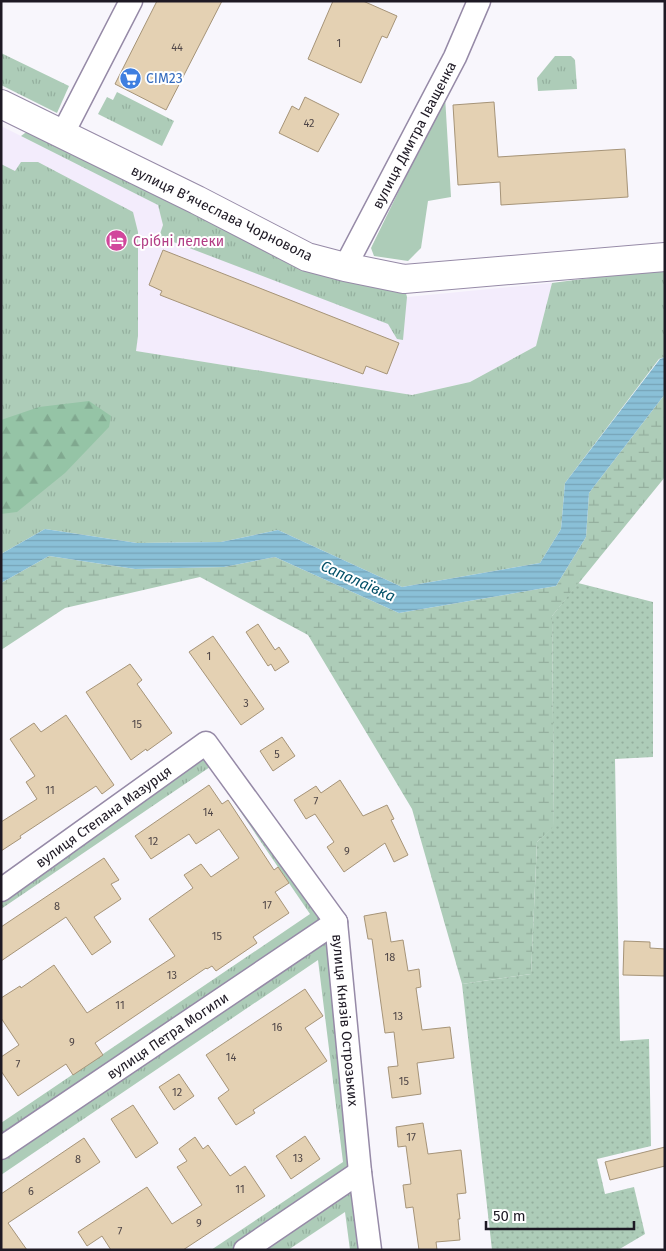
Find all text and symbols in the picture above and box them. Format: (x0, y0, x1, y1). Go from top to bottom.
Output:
house number: 1 (337, 37, 341, 50)
house number: 44 (171, 41, 183, 54)
street label: вулиця Дмитра Іващенка (369, 59, 460, 212)
supermarket icon: СІМ23 (118, 66, 142, 90)
place label: СІМ23 (146, 70, 183, 87)
house number: 42 (303, 117, 315, 130)
street label: вулиця Вʼячеслава Чорновола (128, 162, 315, 265)
hotel icon: Срібні лелеки (105, 229, 129, 253)
place label: Срібні лелеки (133, 233, 224, 250)
water label: Сапалаївка (318, 557, 398, 605)
house number: 1 (207, 650, 211, 663)
house number: 3 (243, 697, 249, 710)
house number: 15 (132, 718, 143, 731)
house number: 5 (274, 748, 280, 761)
street label: вулиця Степана Мазурця (32, 762, 175, 871)
house number: 11 (45, 784, 55, 797)
house number: 7 (314, 795, 319, 808)
house number: 14 (203, 806, 213, 819)
house number: 12 (148, 835, 158, 848)
house number: 9 (344, 845, 350, 858)
house number: 17 (262, 899, 272, 912)
house number: 8 (54, 900, 60, 913)
house number: 15 (212, 930, 223, 943)
street label: вулиця Князів Острозьких (328, 933, 362, 1107)
house number: 18 (385, 951, 395, 964)
house number: 13 (167, 969, 177, 982)
street label: вулиця Петра Могили (104, 989, 232, 1083)
house number: 11 (115, 999, 125, 1012)
house number: 13 (393, 1010, 403, 1023)
house number: 16 (272, 1021, 282, 1034)
house number: 9 (69, 1036, 75, 1049)
house number: 14 (226, 1051, 236, 1064)
house number: 7 (16, 1058, 21, 1071)
house number: 15 (399, 1075, 410, 1088)
house number: 12 (172, 1086, 182, 1099)
house number: 17 (406, 1131, 416, 1144)
house number: 13 (293, 1152, 303, 1165)
house number: 8 (75, 1153, 81, 1166)
house number: 11 (235, 1183, 245, 1196)
house number: 6 (28, 1185, 34, 1198)
scale bar (486, 1198, 634, 1230)
text: 50 m (493, 1207, 526, 1225)
house number: 9 (196, 1217, 202, 1230)
house number: 7 (118, 1225, 123, 1238)

